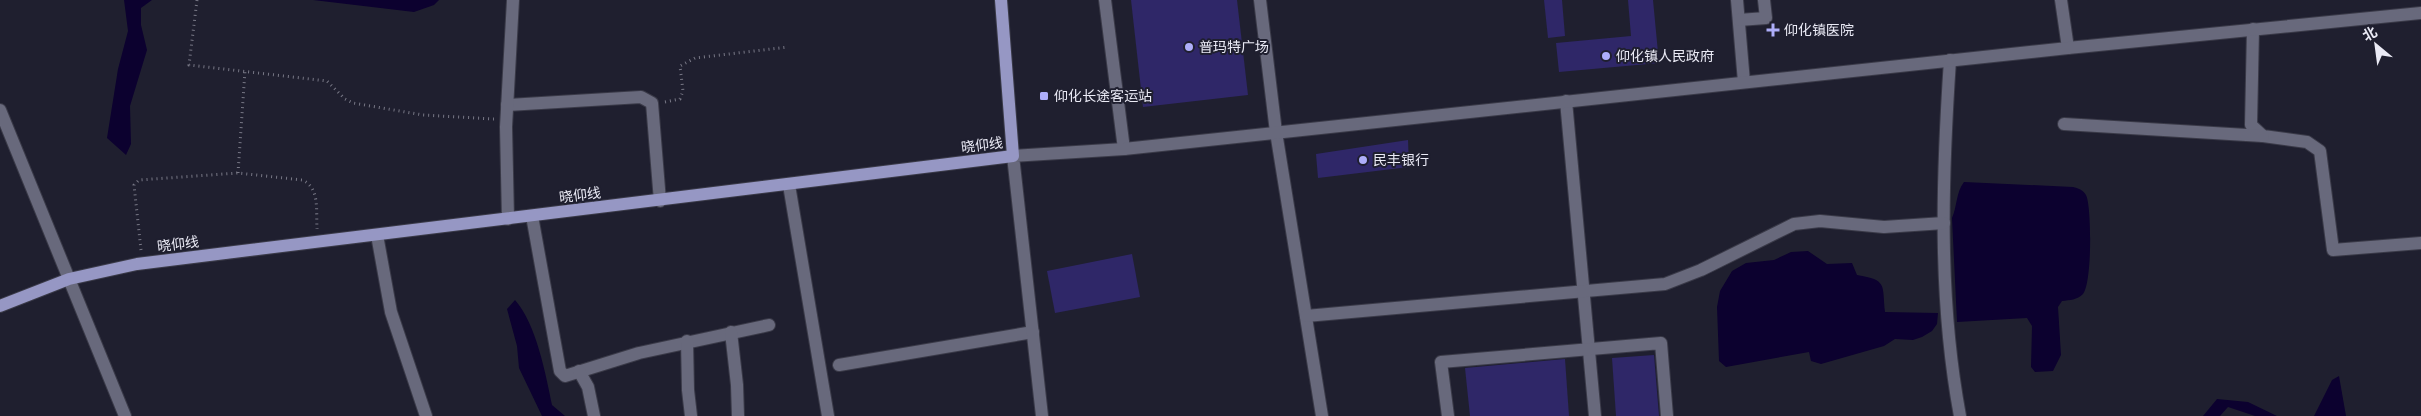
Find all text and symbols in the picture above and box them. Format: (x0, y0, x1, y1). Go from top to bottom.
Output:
north arrow (2351, 20, 2401, 70)
place label: 仰化镇医院 (1784, 22, 1854, 38)
marker: 仰化镇医院 (1766, 23, 1780, 37)
text: 北 (2360, 23, 2380, 44)
place label: 普玛特广场 (1199, 39, 1269, 55)
marker: 普玛特广场 (1183, 41, 1195, 53)
place label: 仰化镇人民政府 (1616, 48, 1714, 64)
marker: 仰化镇人民政府 (1600, 50, 1612, 62)
place label: 仰化长途客运站 (1054, 88, 1152, 104)
marker: 仰化长途客运站 (1038, 90, 1050, 102)
street label: 晓仰线 (960, 135, 1004, 155)
place label: 民丰银行 (1373, 152, 1429, 168)
marker: 民丰银行 (1357, 154, 1369, 166)
street label: 晓仰线 (558, 185, 602, 205)
street label: 晓仰线 (156, 234, 200, 254)

